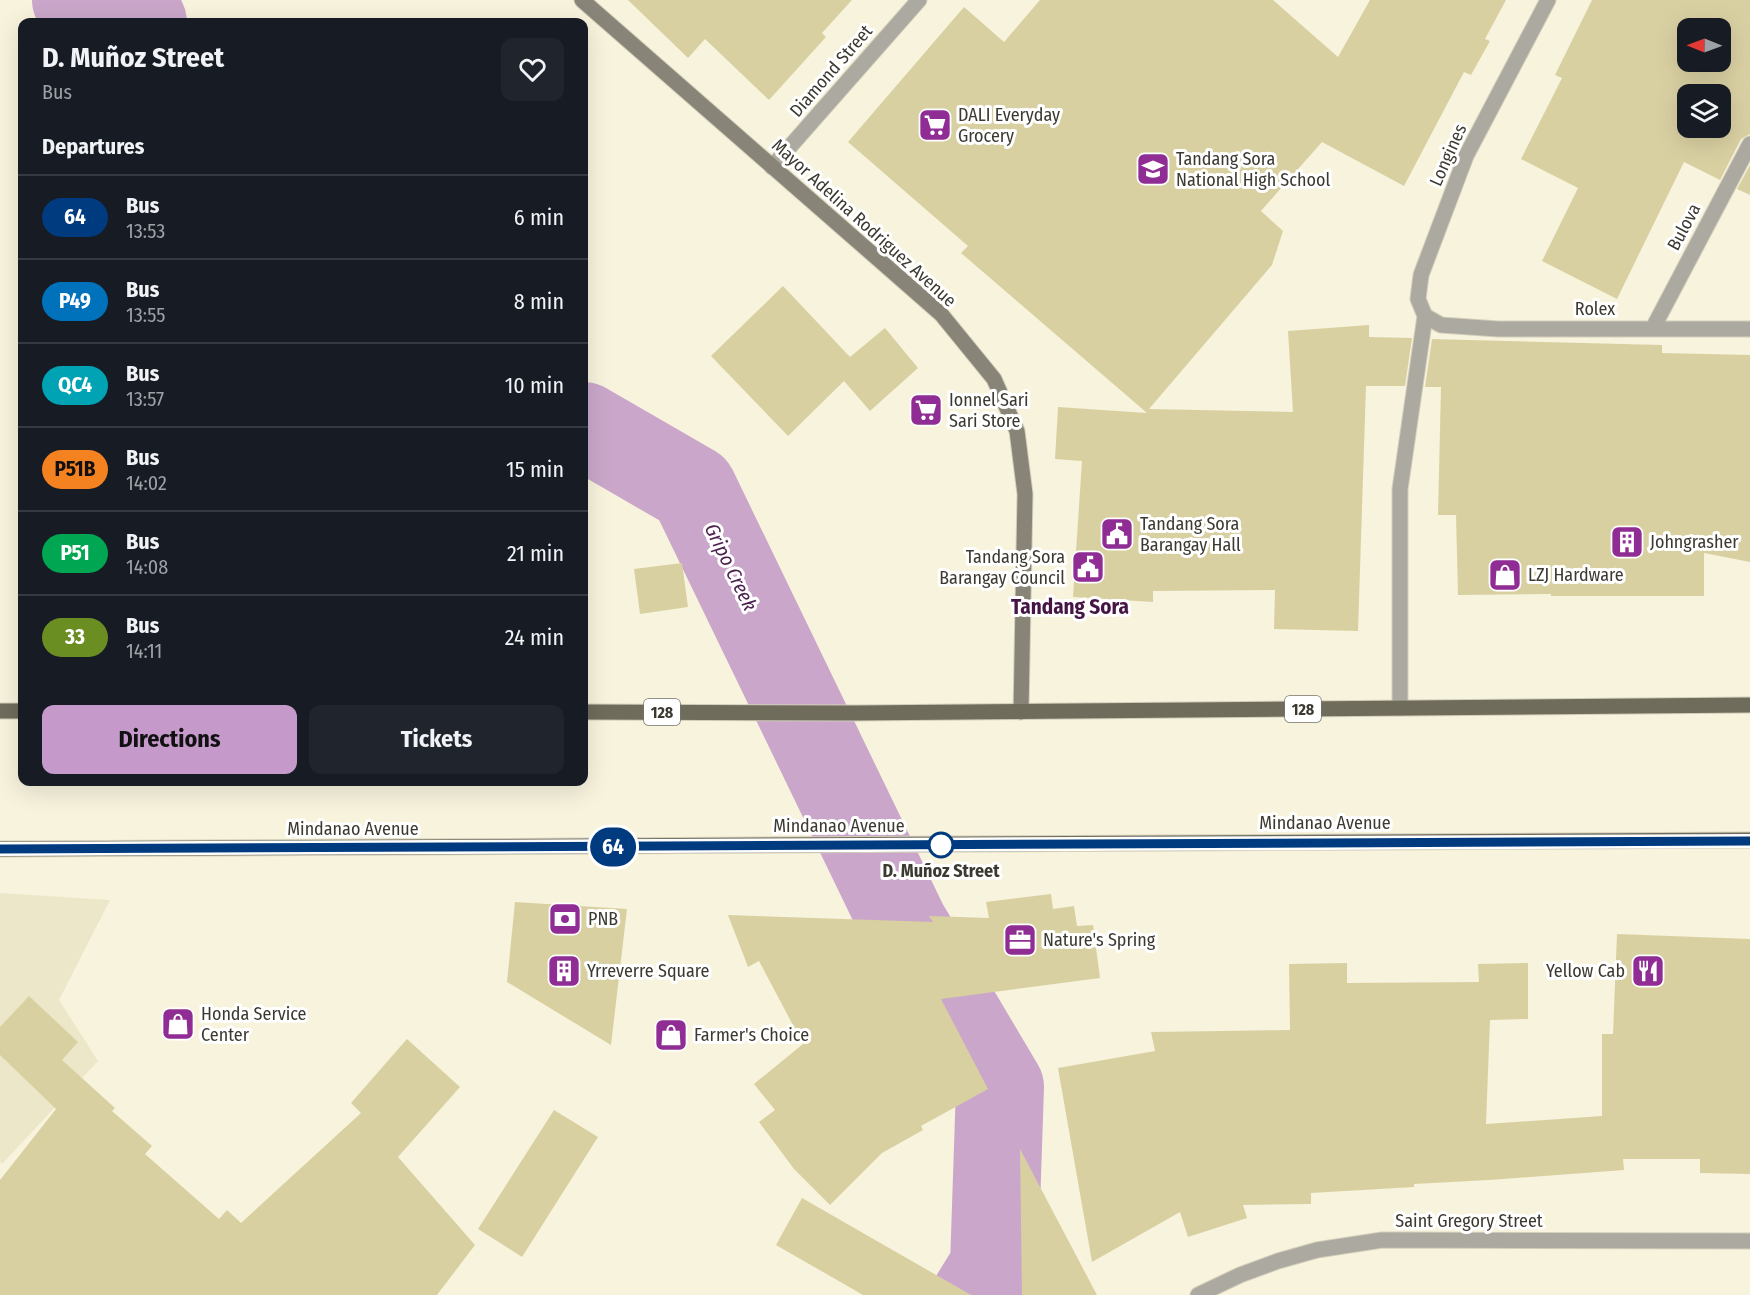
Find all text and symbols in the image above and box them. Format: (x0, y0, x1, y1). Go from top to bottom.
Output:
north arrow (1677, 18, 1731, 72)
map controls (1677, 18, 1731, 138)
street label: Diamond Street (785, 20, 877, 122)
button: heart (501, 38, 564, 101)
text: D. Muñoz Street (42, 41, 224, 74)
text: Bus (42, 80, 72, 104)
button: layers (1677, 84, 1731, 138)
place label: DALI Everyday Grocery (958, 104, 1060, 147)
supermarket icon: DALI Everyday Grocery (917, 107, 953, 143)
street label: Longines (1425, 120, 1472, 189)
text: Departures (42, 133, 144, 160)
street label: Mayor Adelina Rodriguez Avenue (767, 134, 961, 312)
place label: Tandang Sora National High School (1176, 148, 1330, 191)
school or university icon: Tandang Sora National High School (1135, 151, 1171, 187)
text: Bus (126, 192, 159, 219)
street label: Bulova (1663, 200, 1706, 254)
text: 64 (64, 204, 86, 230)
text: 6 min (514, 204, 564, 231)
text: 13:53 (126, 219, 165, 243)
text: Bus (126, 276, 159, 303)
text: P49 (59, 288, 91, 314)
text: 8 min (514, 288, 564, 315)
street label: Rolex (1575, 298, 1615, 320)
text: 13:55 (126, 303, 165, 327)
text: Bus (126, 360, 159, 387)
text: QC4 (58, 372, 92, 398)
text: 10 min (505, 372, 564, 399)
text: 13:57 (126, 387, 164, 411)
place label: Ionnel Sari Sari Store (949, 389, 1029, 432)
supermarket icon: Ionnel Sari Sari Store (908, 392, 944, 428)
text: Bus (126, 444, 159, 471)
text: P51B (55, 456, 95, 482)
text: 15 min (506, 456, 564, 483)
text: 14:02 (126, 471, 167, 495)
place label: Tandang Sora Barangay Hall (1140, 513, 1241, 556)
public building icon: Tandang Sora Barangay Hall (1099, 516, 1135, 552)
water label: Gripo Creek (700, 520, 762, 615)
building icon: Johngrasher (1609, 524, 1645, 560)
text: Bus (126, 528, 159, 555)
place label: Johngrasher (1650, 531, 1739, 553)
text: P51 (60, 540, 90, 566)
text: 21 min (507, 540, 564, 567)
place label: Tandang Sora Barangay Council (939, 546, 1065, 589)
public building icon: Tandang Sora Barangay Council (1070, 549, 1106, 585)
text: 14:08 (126, 555, 168, 579)
shop icon: LZJ Hardware (1487, 557, 1523, 593)
place label: LZJ Hardware (1528, 564, 1624, 586)
district label: Tandang Sora (1011, 594, 1129, 620)
text: Bus (126, 612, 159, 639)
text: 33 (65, 624, 85, 650)
text: 24 min (505, 624, 564, 651)
text: 14:11 (126, 639, 162, 663)
road number: 128 (1285, 696, 1321, 722)
road number: 128 (644, 699, 680, 725)
button: Directions (42, 705, 297, 774)
button: Tickets (309, 705, 564, 774)
street label: Mindanao Avenue (1259, 812, 1391, 834)
street label: Mindanao Avenue (773, 815, 905, 837)
street label: Mindanao Avenue (287, 818, 419, 840)
line badge: 64 (586, 828, 640, 866)
marker: D. Muñoz Street (928, 832, 954, 858)
text: 64 (602, 834, 624, 860)
place label: D. Muñoz Street (882, 860, 1000, 882)
bank icon: PNB (547, 901, 583, 937)
place label: PNB (588, 908, 618, 930)
office icon: Nature's Spring (1002, 922, 1038, 958)
place label: Nature's Spring (1043, 929, 1156, 951)
building icon: Yrreverre Square (546, 953, 582, 989)
restaurant icon: Yellow Cab (1630, 953, 1666, 989)
place label: Yrreverre Square (587, 960, 710, 982)
place label: Yellow Cab (1546, 960, 1625, 982)
place label: Honda Service Center (201, 1003, 307, 1046)
shop icon: Honda Service Center (160, 1006, 196, 1042)
shop icon: Farmer's Choice (653, 1017, 689, 1053)
place label: Farmer's Choice (694, 1024, 809, 1046)
street label: Saint Gregory Street (1395, 1210, 1543, 1232)

